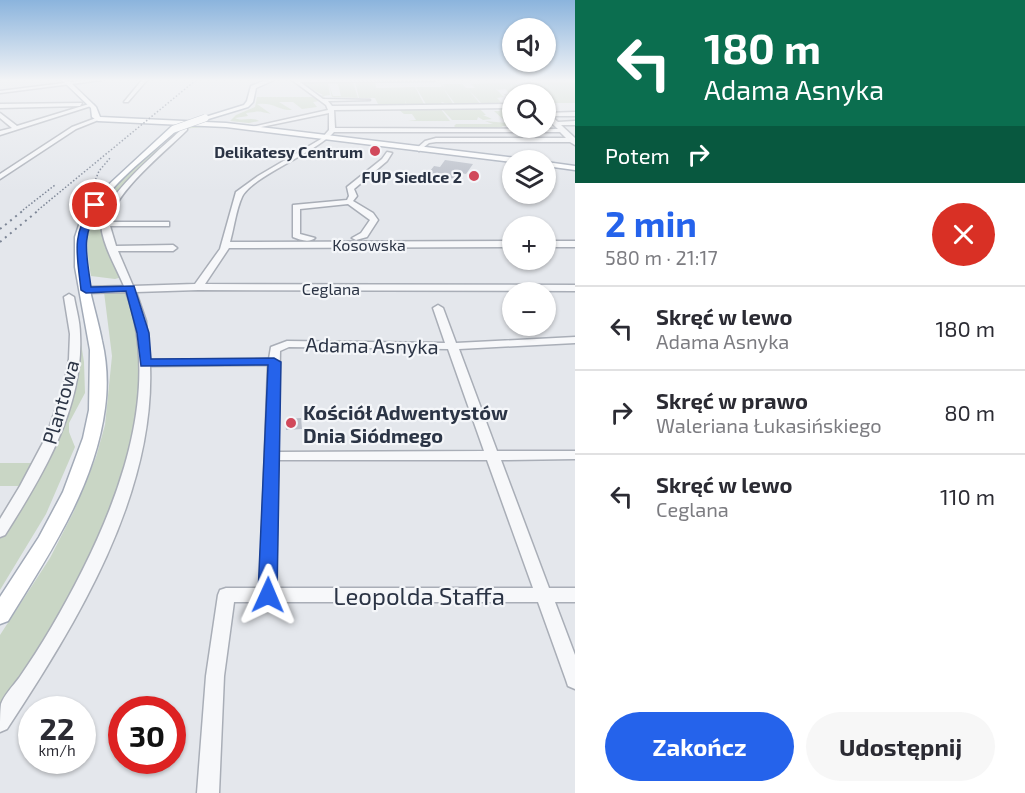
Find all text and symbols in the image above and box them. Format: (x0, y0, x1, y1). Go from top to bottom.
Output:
map controls (502, 18, 556, 336)
button: sound (502, 18, 556, 72)
text: 180 m (704, 22, 821, 72)
icon: left (605, 24, 683, 102)
text: Adama Asnyka (704, 73, 884, 105)
button: search (502, 84, 556, 138)
icon: right (682, 138, 715, 171)
place label: Delikatesy Centrum (214, 142, 363, 162)
text: Potem (605, 142, 670, 168)
marker: Delikatesy Centrum (368, 144, 382, 158)
button: layers (502, 150, 556, 204)
place label: FUP Siedlce 2 (362, 167, 462, 186)
marker: FUP Siedlce 2 (467, 169, 481, 183)
pin (69, 179, 120, 230)
icon: arrive (78, 188, 111, 221)
text: 2 min (605, 201, 697, 244)
button: close (932, 203, 995, 266)
button: + (502, 216, 556, 270)
street label: Kosowska (332, 235, 406, 254)
text: 580 m · 21:17 (605, 245, 718, 269)
street label: Ceglana (302, 279, 360, 298)
button: − (502, 282, 556, 336)
text: Skręć w lewo (656, 303, 793, 329)
icon: left (605, 312, 638, 345)
text: 180 m (935, 315, 995, 341)
text: Adama Asnyka (656, 329, 789, 353)
street label: Adama Asnyka (305, 332, 439, 358)
street label: Plantowa (37, 357, 83, 447)
text: Skręć w prawo (656, 387, 808, 413)
icon: right (605, 396, 638, 429)
text: 80 m (944, 399, 995, 425)
place label: Kościół Adwentystów Dnia Siódmego (303, 400, 508, 447)
text: Waleriana Łukasińskiego (656, 413, 882, 437)
marker: Kościół Adwentystów Dnia Siódmego (284, 416, 298, 430)
text: Skręć w lewo (656, 471, 793, 497)
icon: left (605, 480, 638, 513)
text: 110 m (940, 483, 995, 509)
text: Ceglana (656, 497, 729, 521)
position arrow (236, 563, 300, 627)
street label: Leopolda Staffa (333, 581, 505, 610)
speed limit sign: 30 (108, 696, 186, 774)
text: 22 (40, 710, 74, 746)
button: Zakończ (605, 712, 794, 781)
button: Udostępnij (806, 712, 995, 781)
text: km/h (38, 741, 76, 759)

